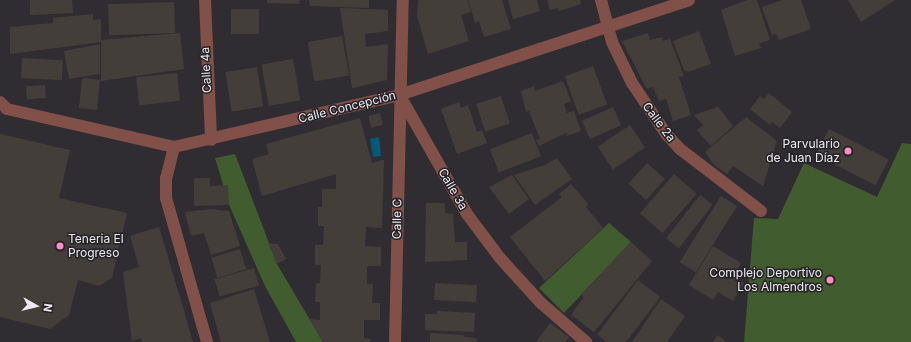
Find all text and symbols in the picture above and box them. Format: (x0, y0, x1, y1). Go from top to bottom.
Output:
street label: Calle 4a (198, 47, 214, 93)
street label: Calle Concepción (297, 88, 397, 126)
street label: Calle 2a (639, 99, 679, 145)
place label: Parvulario de Juan Díaz (766, 137, 840, 165)
marker: Parvulario de Juan Díaz (843, 146, 853, 156)
street label: Calle 3a (435, 166, 471, 212)
street label: Calle C (389, 199, 405, 239)
place label: Teneria El Progreso (68, 232, 124, 260)
marker: Teneria El Progreso (55, 241, 65, 251)
place label: Complejo Deportivo Los Almendros (709, 266, 822, 294)
marker: Complejo Deportivo Los Almendros (825, 275, 835, 285)
north arrow (16, 286, 56, 326)
text: N (40, 303, 55, 313)

